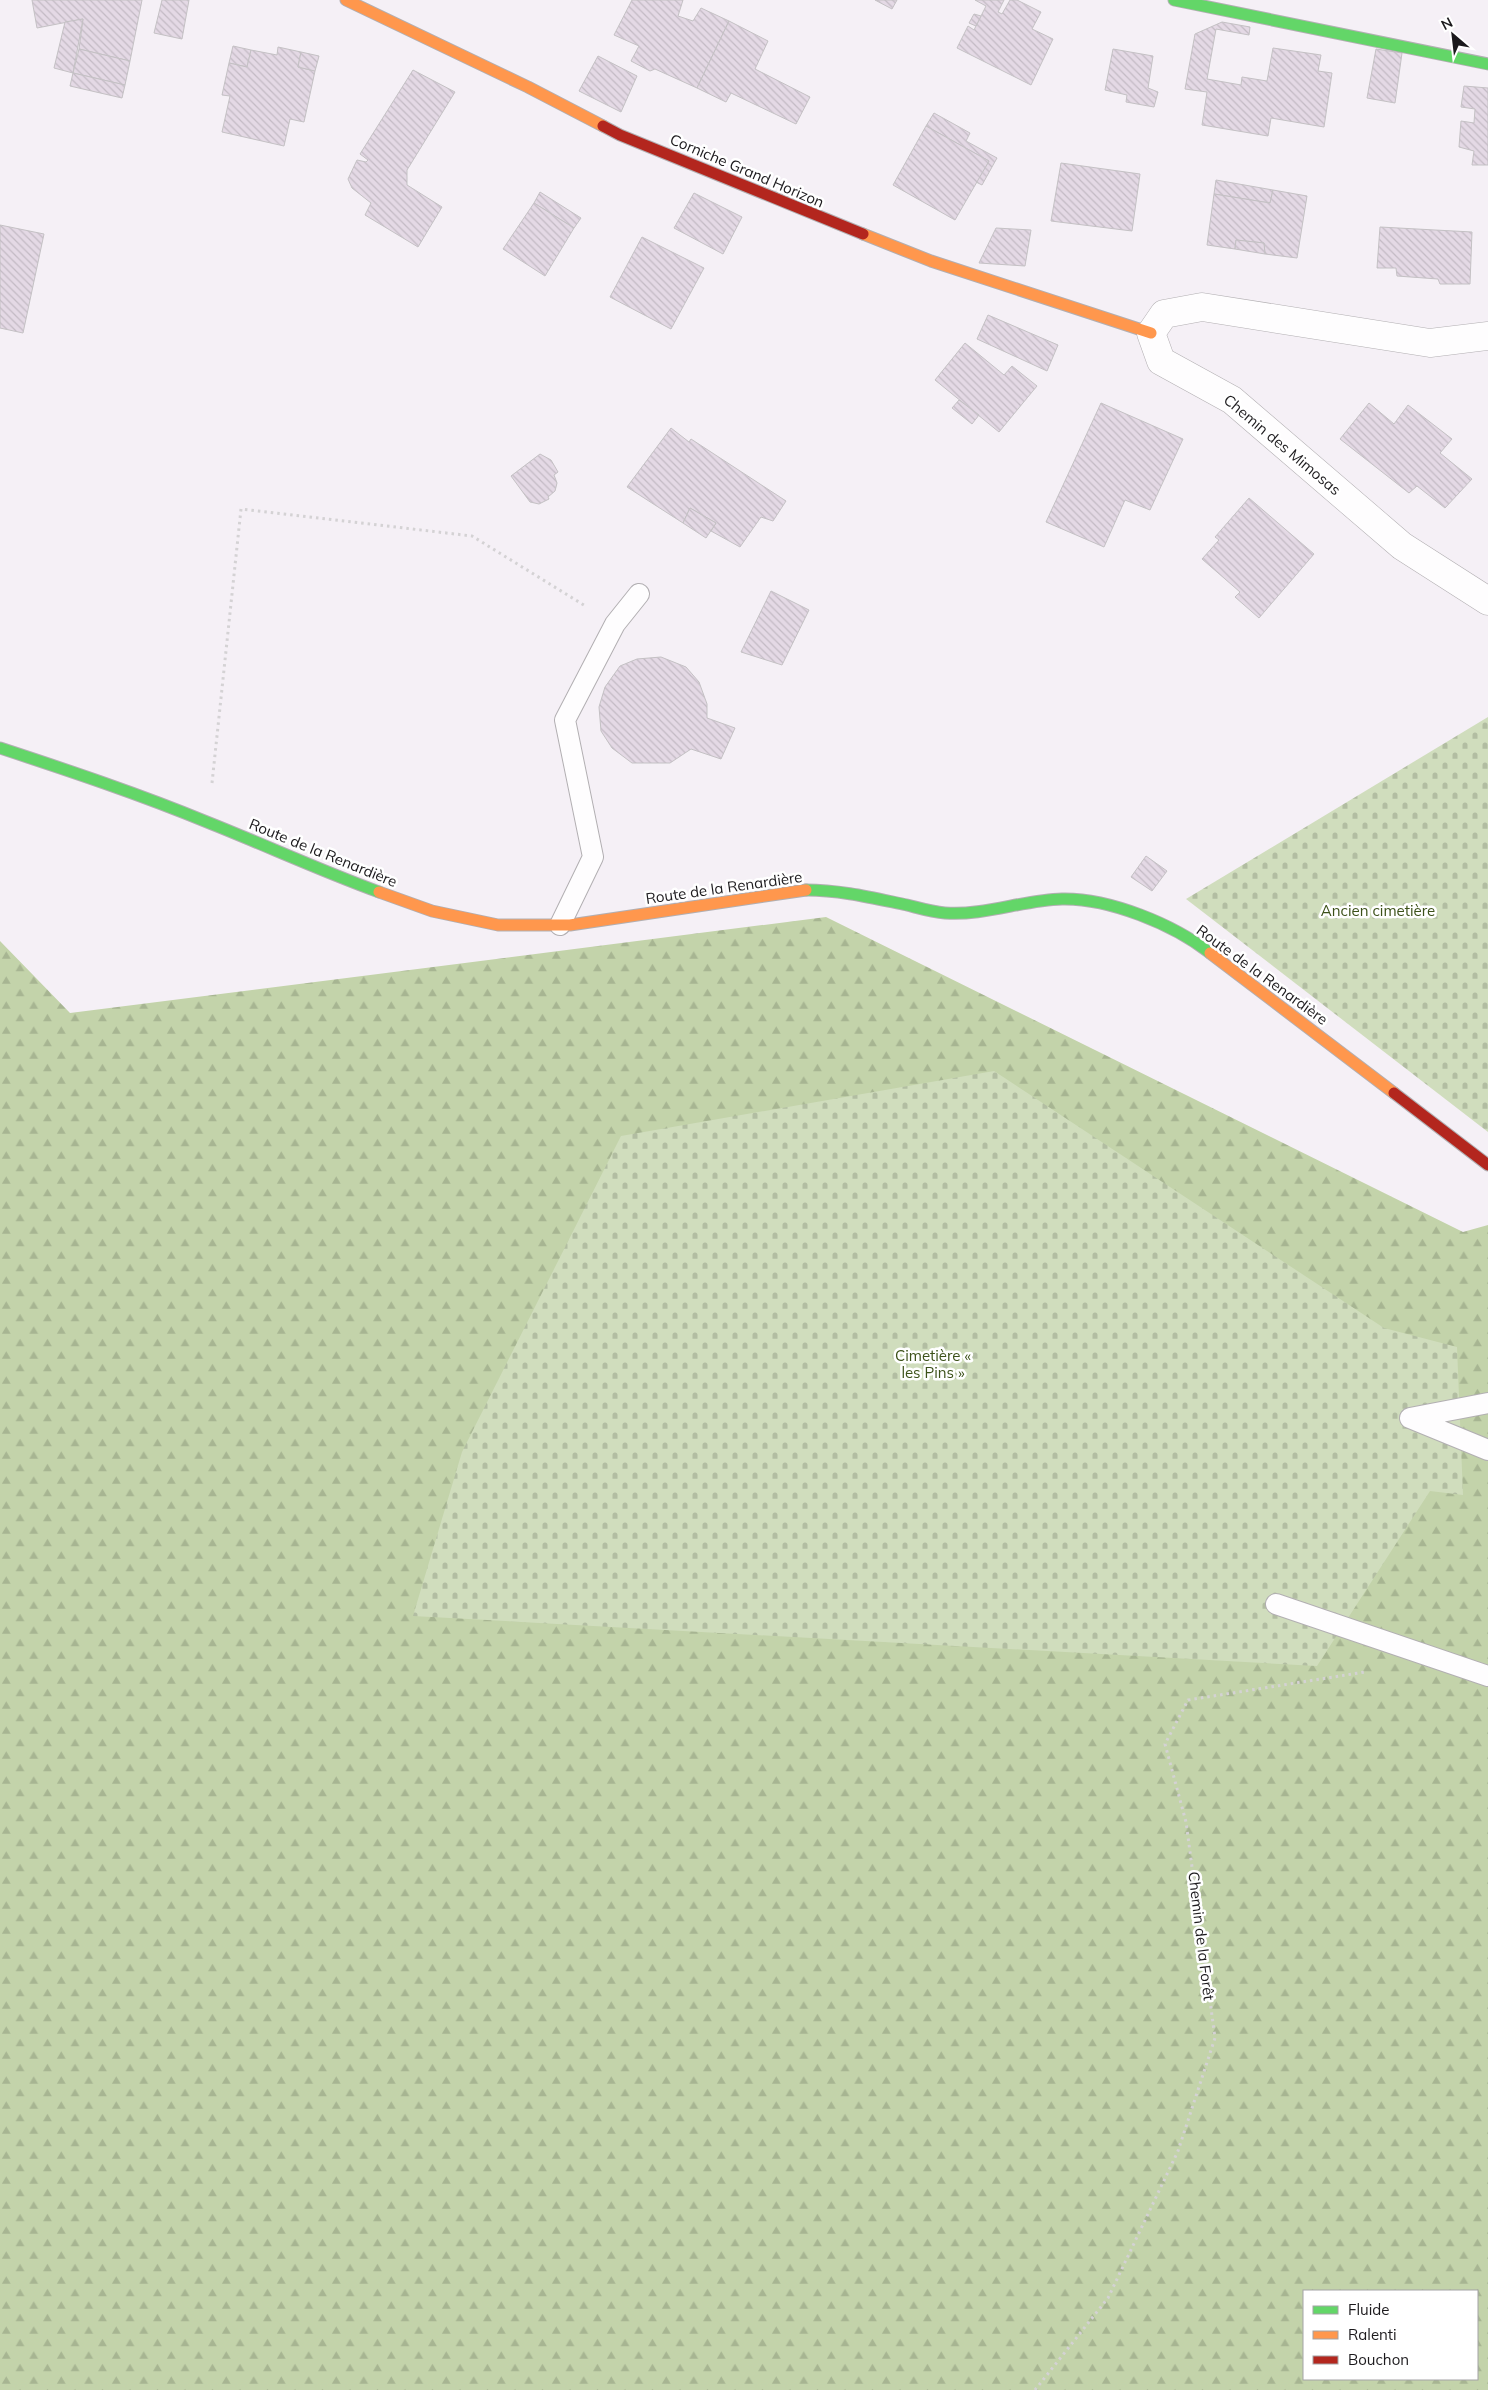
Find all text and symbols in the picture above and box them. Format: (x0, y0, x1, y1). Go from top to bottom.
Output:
north arrow (1428, 10, 1478, 60)
text: N (1438, 13, 1456, 34)
street label: Corniche Grand Horizon (667, 129, 827, 212)
street label: Chemin des Mimosas (1220, 390, 1345, 499)
street label: Route de la Renardière (246, 814, 400, 891)
street label: Route de la Renardière (644, 867, 803, 908)
park label: Ancien cimetière (1321, 901, 1435, 920)
street label: Route de la Renardière (1193, 920, 1332, 1029)
park label: Cimetière « les Pins » (895, 1346, 971, 1382)
street label: Chemin de la Forêt (1184, 1870, 1219, 2001)
legend (1303, 2290, 1478, 2380)
text: Fluide (1348, 2300, 1389, 2319)
text: Ralenti (1348, 2325, 1397, 2344)
text: Bouchon (1348, 2350, 1409, 2369)

